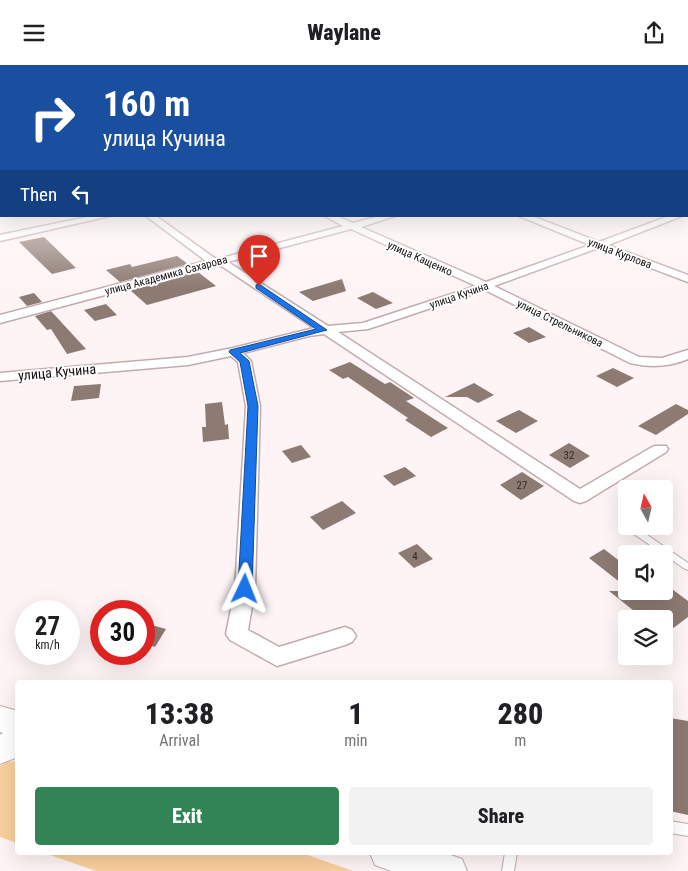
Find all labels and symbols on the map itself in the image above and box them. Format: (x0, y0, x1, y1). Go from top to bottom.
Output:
pin (238, 235, 280, 286)
street label: улица Курлова (586, 235, 653, 272)
street label: улица Кащенко (385, 238, 455, 279)
street label: улица Академика Сахарова (103, 253, 229, 298)
street label: улица Кучина (428, 279, 490, 312)
street label: улица Стрельникова (515, 297, 605, 350)
street label: улица Кучина (17, 361, 97, 383)
house number: 32 (564, 449, 574, 462)
house number: 27 (517, 479, 527, 492)
north arrow (618, 480, 672, 535)
house number: 4 (412, 550, 418, 563)
position arrow (218, 562, 270, 614)
speed limit sign: 30 (90, 600, 155, 665)

